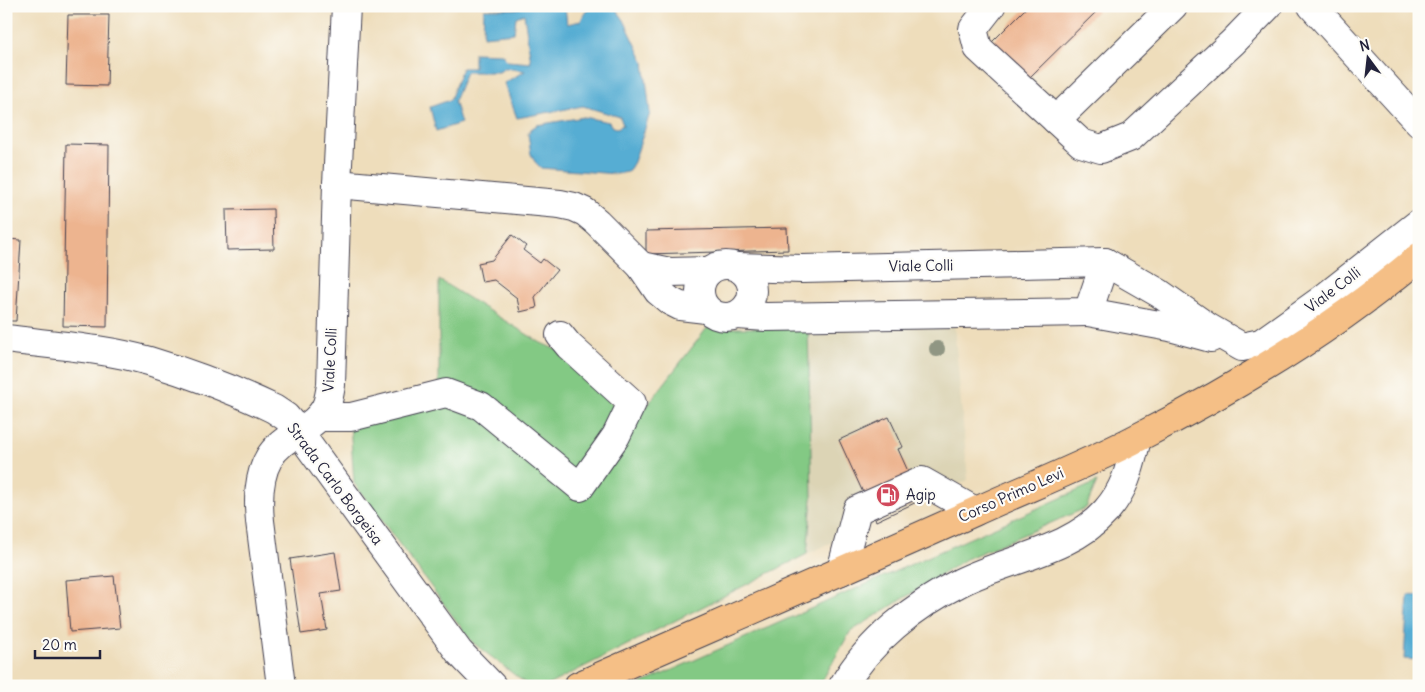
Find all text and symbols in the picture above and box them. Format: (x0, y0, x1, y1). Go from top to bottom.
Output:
north arrow (1342, 32, 1392, 82)
text: N (1358, 35, 1372, 55)
street label: Viale Colli (889, 255, 953, 276)
street label: Viale Colli (1301, 263, 1364, 317)
street label: Viale Colli (318, 327, 341, 393)
street label: Strada Carlo Borgeisa (283, 419, 388, 549)
street label: Corso Primo Levi (955, 463, 1066, 526)
fuel station icon: Agip (875, 482, 901, 508)
place label: Agip (906, 485, 936, 504)
scale bar (35, 627, 100, 659)
text: 20 m (42, 635, 77, 654)

